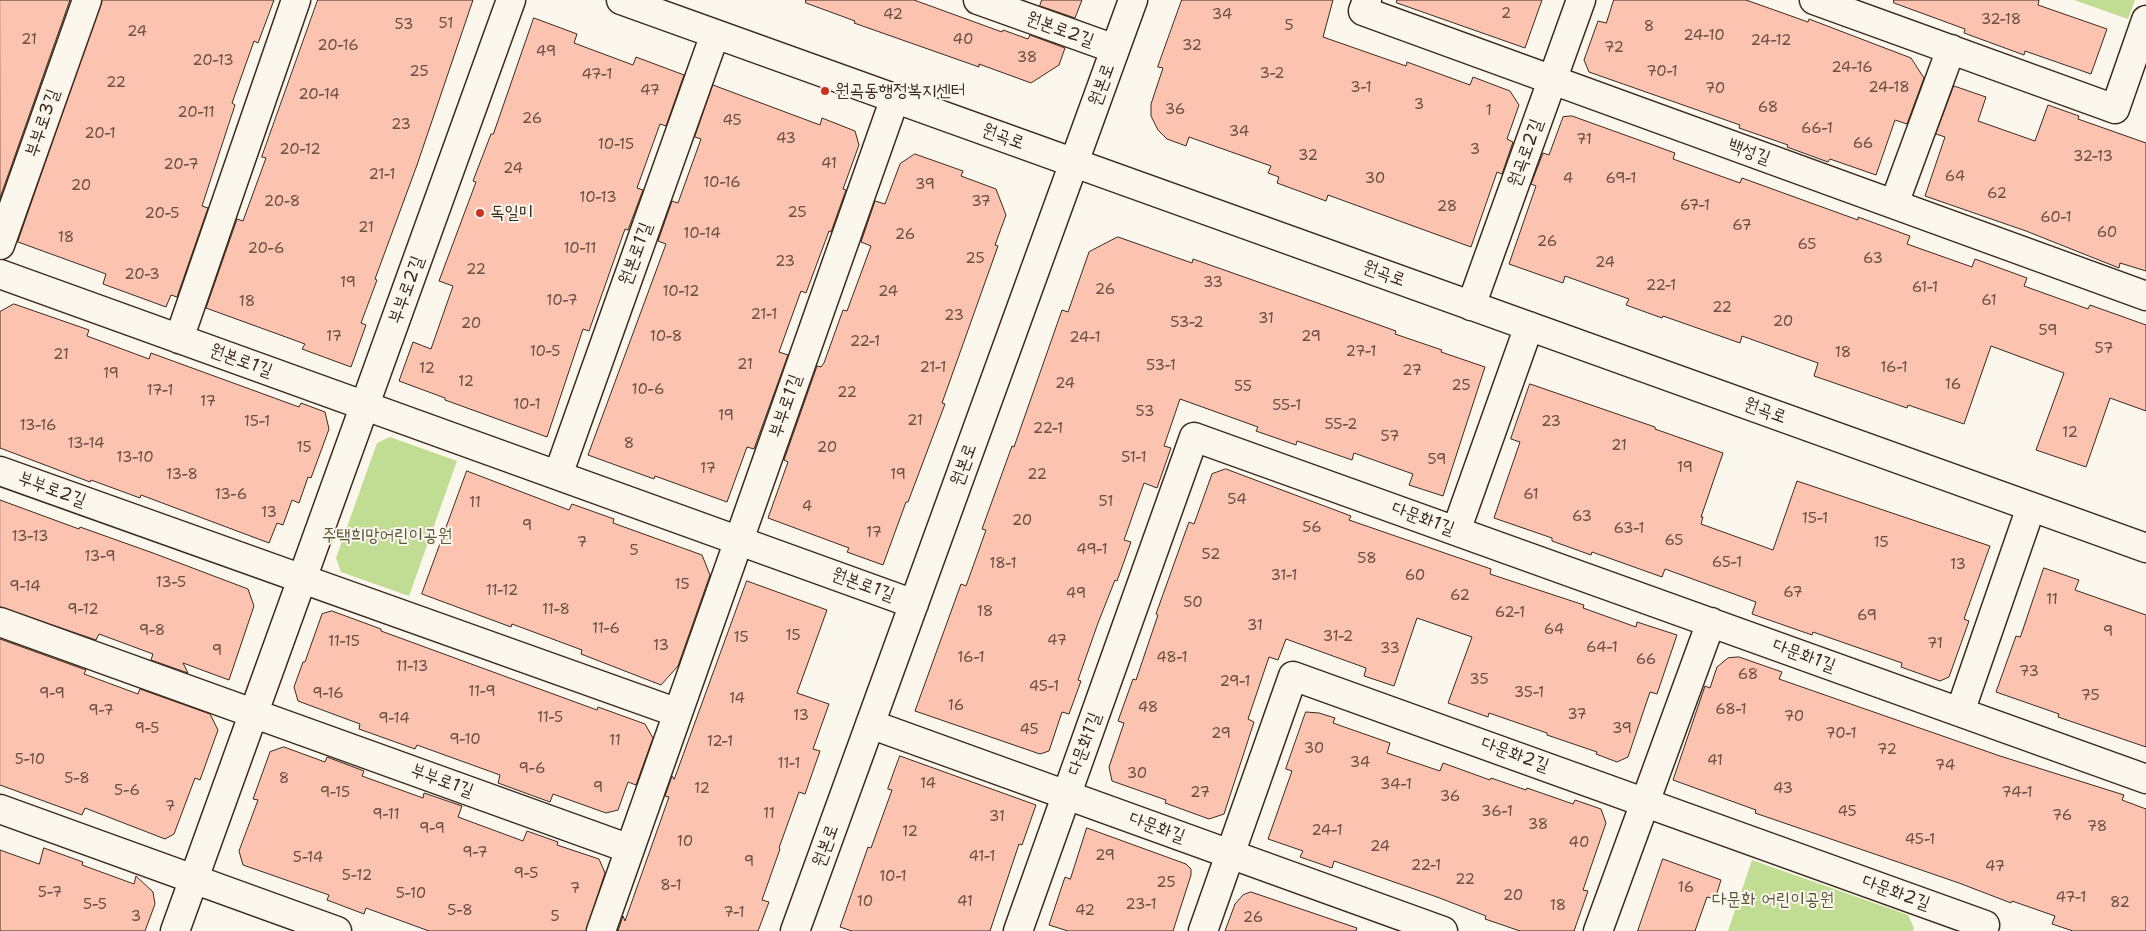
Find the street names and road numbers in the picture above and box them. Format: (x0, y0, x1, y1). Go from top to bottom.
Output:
street label: 원본로2길 (1023, 8, 1097, 52)
street label: 원본로 (1084, 61, 1120, 109)
street label: 부부로3길 (21, 86, 65, 160)
street label: 원곡로2길 (1504, 116, 1548, 190)
street label: 원곡로 (979, 119, 1027, 155)
street label: 백성길 (1725, 134, 1773, 170)
street label: 원본로1길 (615, 220, 657, 288)
street label: 부부로2길 (385, 253, 429, 327)
street label: 원곡로 (1360, 256, 1408, 292)
street label: 원본로1길 (207, 340, 275, 382)
street label: 부부로1길 (765, 372, 807, 440)
street label: 원곡로 (1741, 393, 1789, 429)
street label: 원본로 (946, 441, 982, 489)
street label: 부부로2길 (15, 468, 89, 512)
street label: 다문화1길 (1389, 498, 1457, 540)
street label: 원본로1길 (829, 564, 897, 606)
street label: 다문화1길 (1770, 635, 1838, 677)
street label: 다문화1길 (1064, 710, 1106, 778)
street label: 다문화2길 (1478, 733, 1552, 777)
street label: 부부로1길 (408, 760, 476, 802)
street label: 다문화길 (1126, 808, 1188, 848)
street label: 원본로 (808, 822, 844, 870)
street label: 다문화2길 (1859, 871, 1933, 915)

